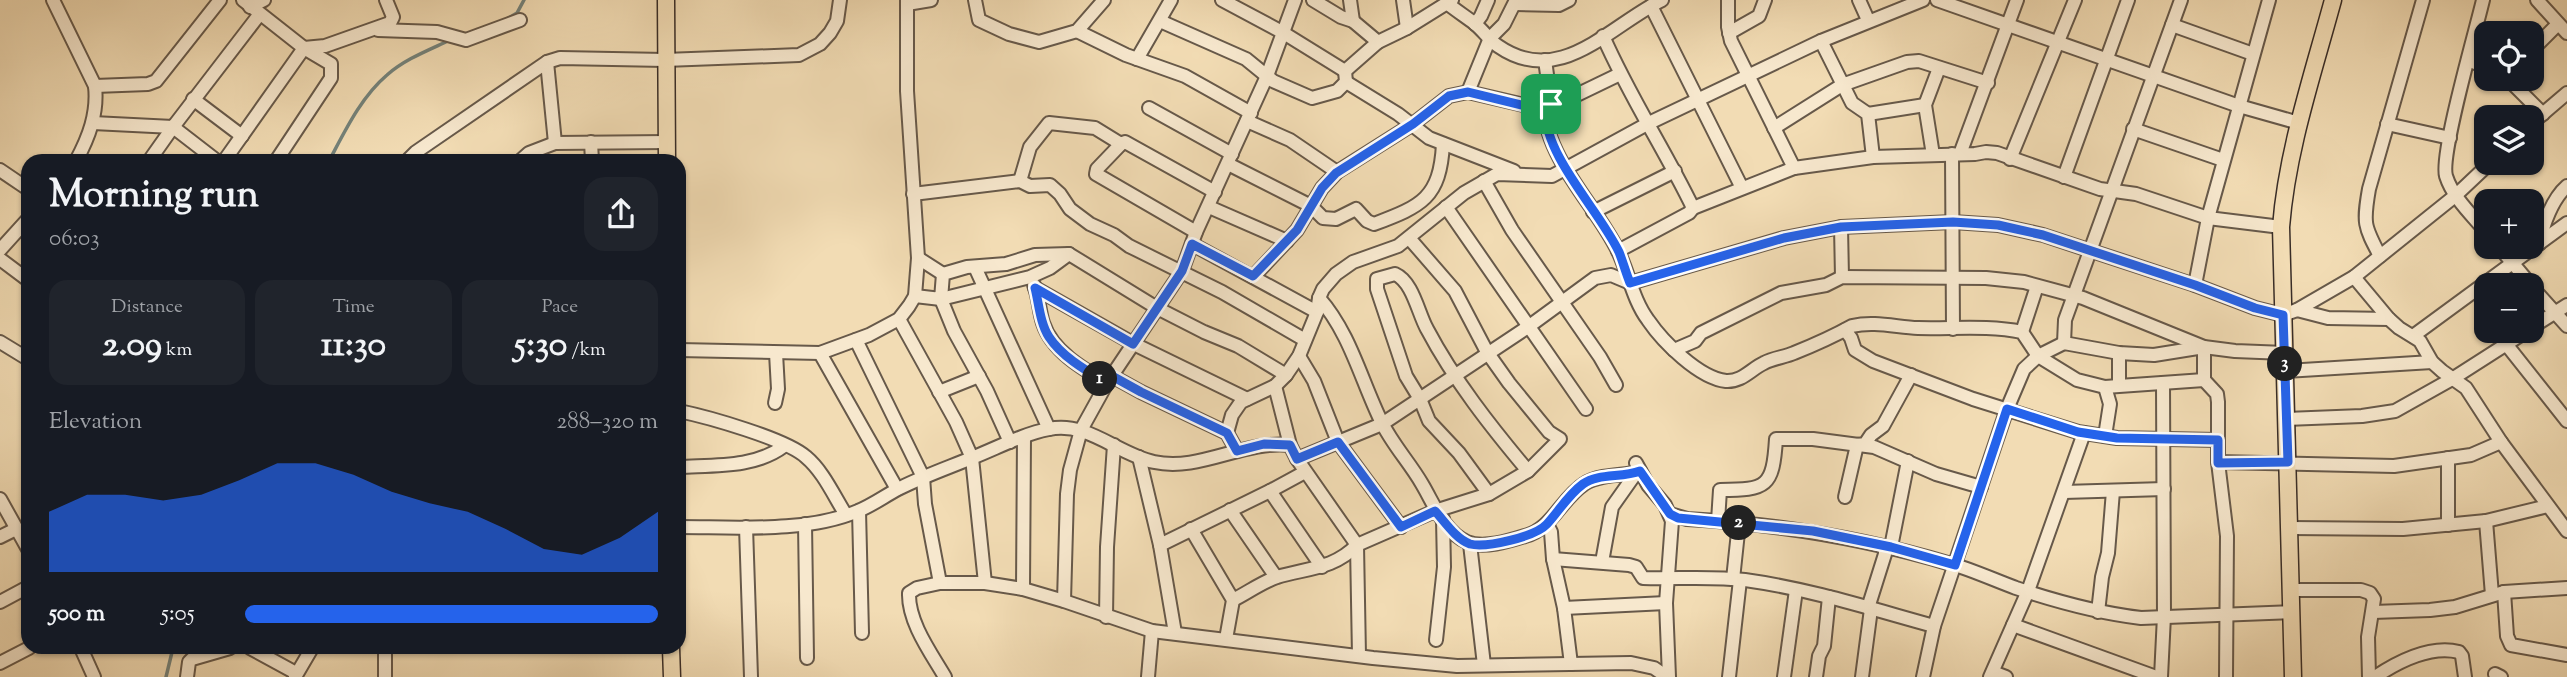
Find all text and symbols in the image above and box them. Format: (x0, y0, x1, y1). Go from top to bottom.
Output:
map controls (2474, 21, 2544, 343)
button: locate (2474, 21, 2544, 91)
pin (1521, 74, 1581, 134)
icon: arrive (1532, 85, 1570, 123)
button: layers (2474, 105, 2544, 175)
text: Morning run (49, 170, 259, 224)
button: share (584, 177, 658, 251)
button: + (2474, 189, 2544, 259)
text: 06:03 (49, 223, 100, 256)
button: − (2474, 273, 2544, 343)
text: Distance (111, 294, 183, 321)
text: Time (332, 294, 375, 321)
text: Pace (542, 294, 578, 321)
text: 2.09 (102, 321, 162, 372)
text: 11:30 (321, 321, 386, 372)
text: 5:30 (514, 321, 567, 372)
text: km (162, 337, 192, 364)
text: /km (567, 337, 606, 364)
pin: 3 (2268, 346, 2302, 382)
text: 3 (2281, 350, 2288, 377)
pin: 1 (1082, 362, 1118, 396)
text: 1 (1096, 365, 1103, 392)
text: Elevation (49, 406, 142, 439)
text: 288–320 m (557, 406, 658, 439)
pin: 2 (1722, 505, 1756, 540)
text: 2 (1734, 509, 1743, 536)
text: 500 m (49, 598, 105, 631)
text: 5:05 (161, 598, 195, 631)

